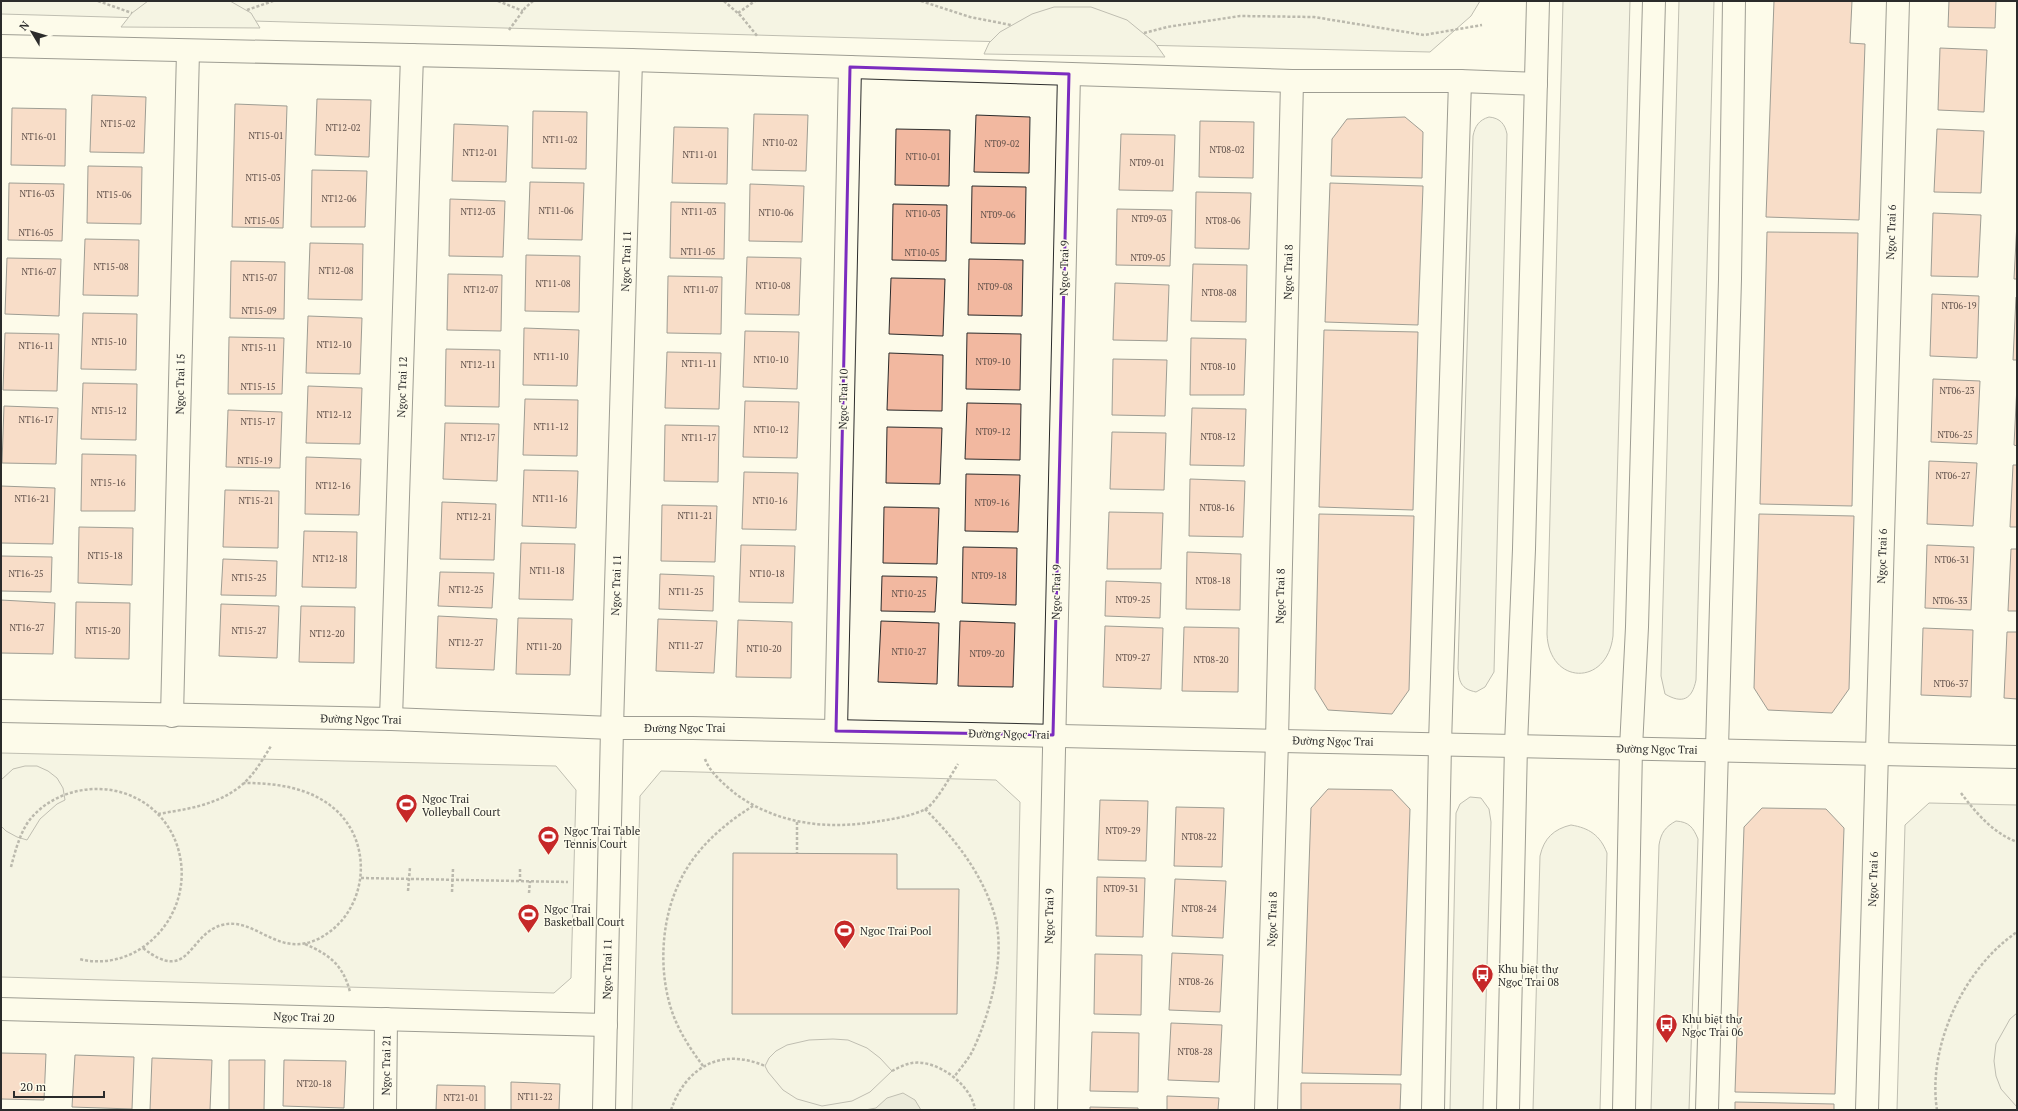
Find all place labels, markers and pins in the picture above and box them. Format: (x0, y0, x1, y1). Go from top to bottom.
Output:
sports icon: Ngoc Trai Volleyball Court (393, 792, 419, 825)
place label: Ngoc Trai Volleyball Court (422, 792, 501, 819)
sports icon: Ngọc Trai Table Tennis Court (536, 824, 562, 857)
place label: Ngọc Trai Table Tennis Court (564, 824, 641, 851)
sports icon: Ngọc Trai Basketball Court (516, 902, 542, 935)
place label: Ngọc Trai Basketball Court (544, 902, 625, 929)
sports icon: Ngoc Trai Pool (832, 918, 858, 951)
place label: Ngoc Trai Pool (860, 924, 932, 938)
bus stop icon: Khu biệt thự Ngọc Trai 08 (1469, 962, 1495, 995)
place label: Khu biệt thự Ngọc Trai 08 (1498, 962, 1559, 989)
bus stop icon: Khu biệt thự Ngọc Trai 06 (1654, 1012, 1680, 1045)
place label: Khu biệt thự Ngọc Trai 06 (1682, 1012, 1743, 1039)

